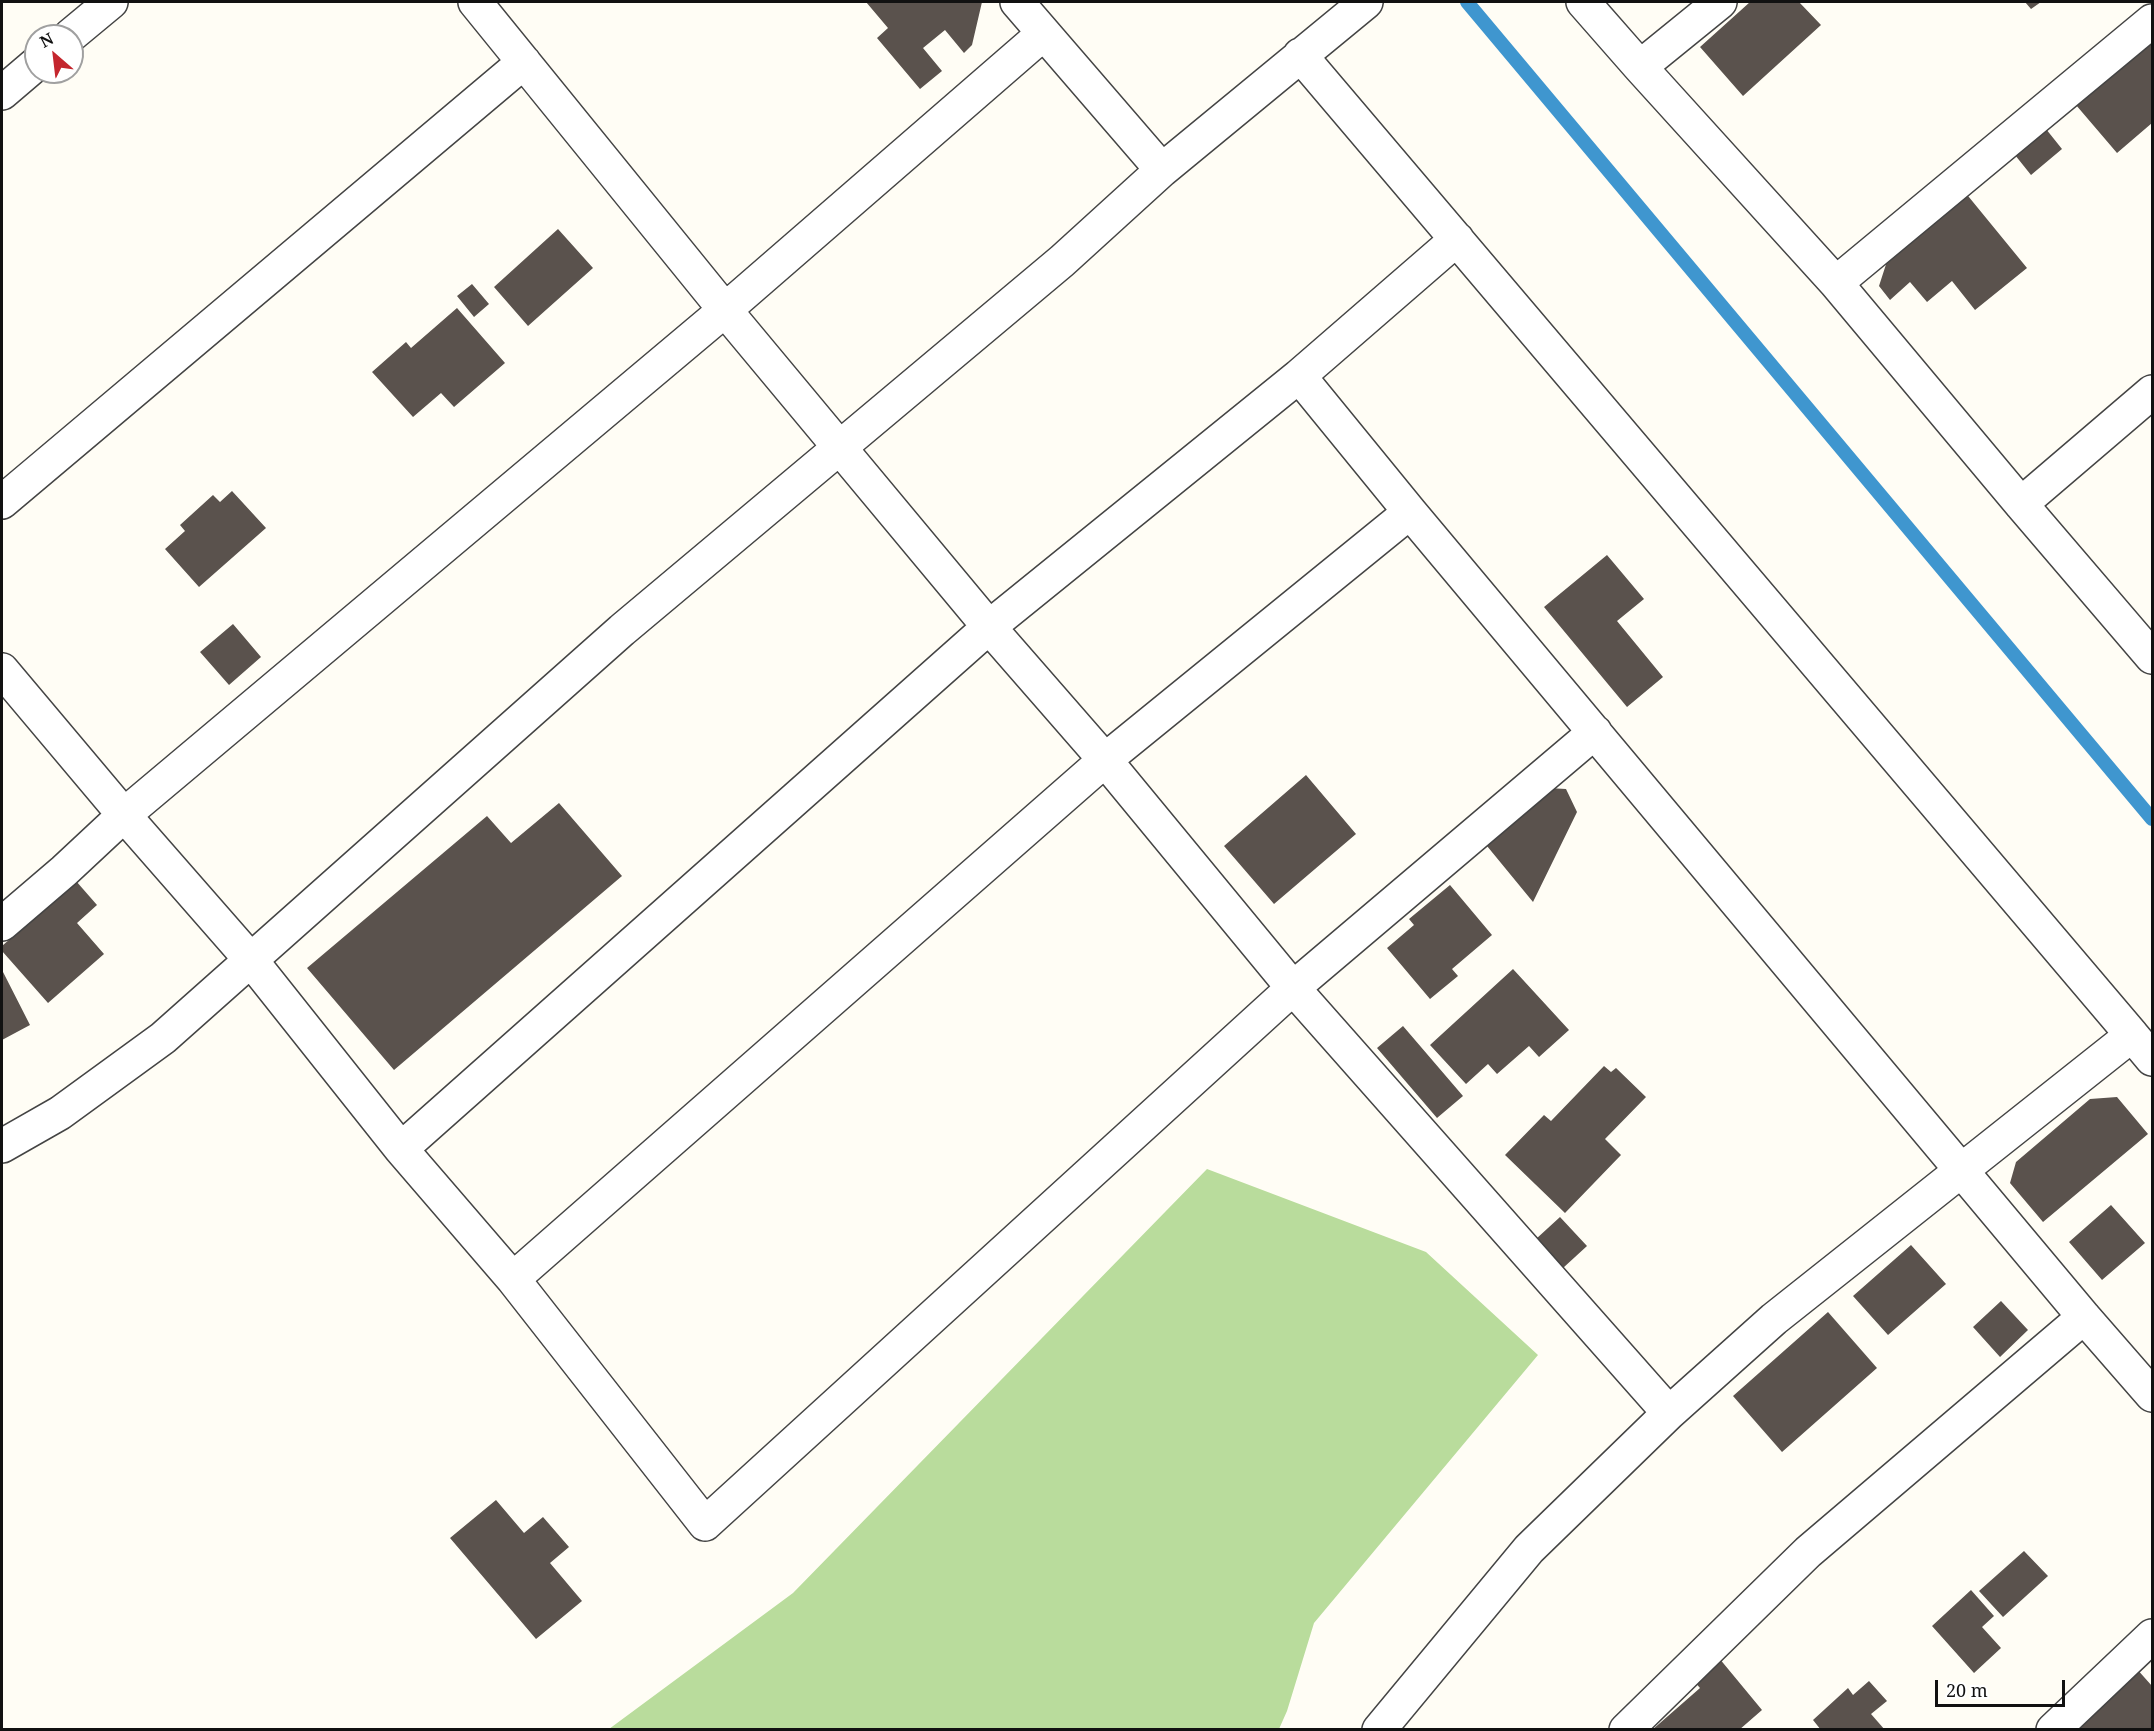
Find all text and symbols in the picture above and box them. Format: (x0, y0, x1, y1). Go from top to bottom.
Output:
north arrow (24, 24, 84, 84)
text: N (36, 27, 57, 53)
scale bar (1938, 1668, 2068, 1706)
text: 20 m (1946, 1678, 1988, 1702)

